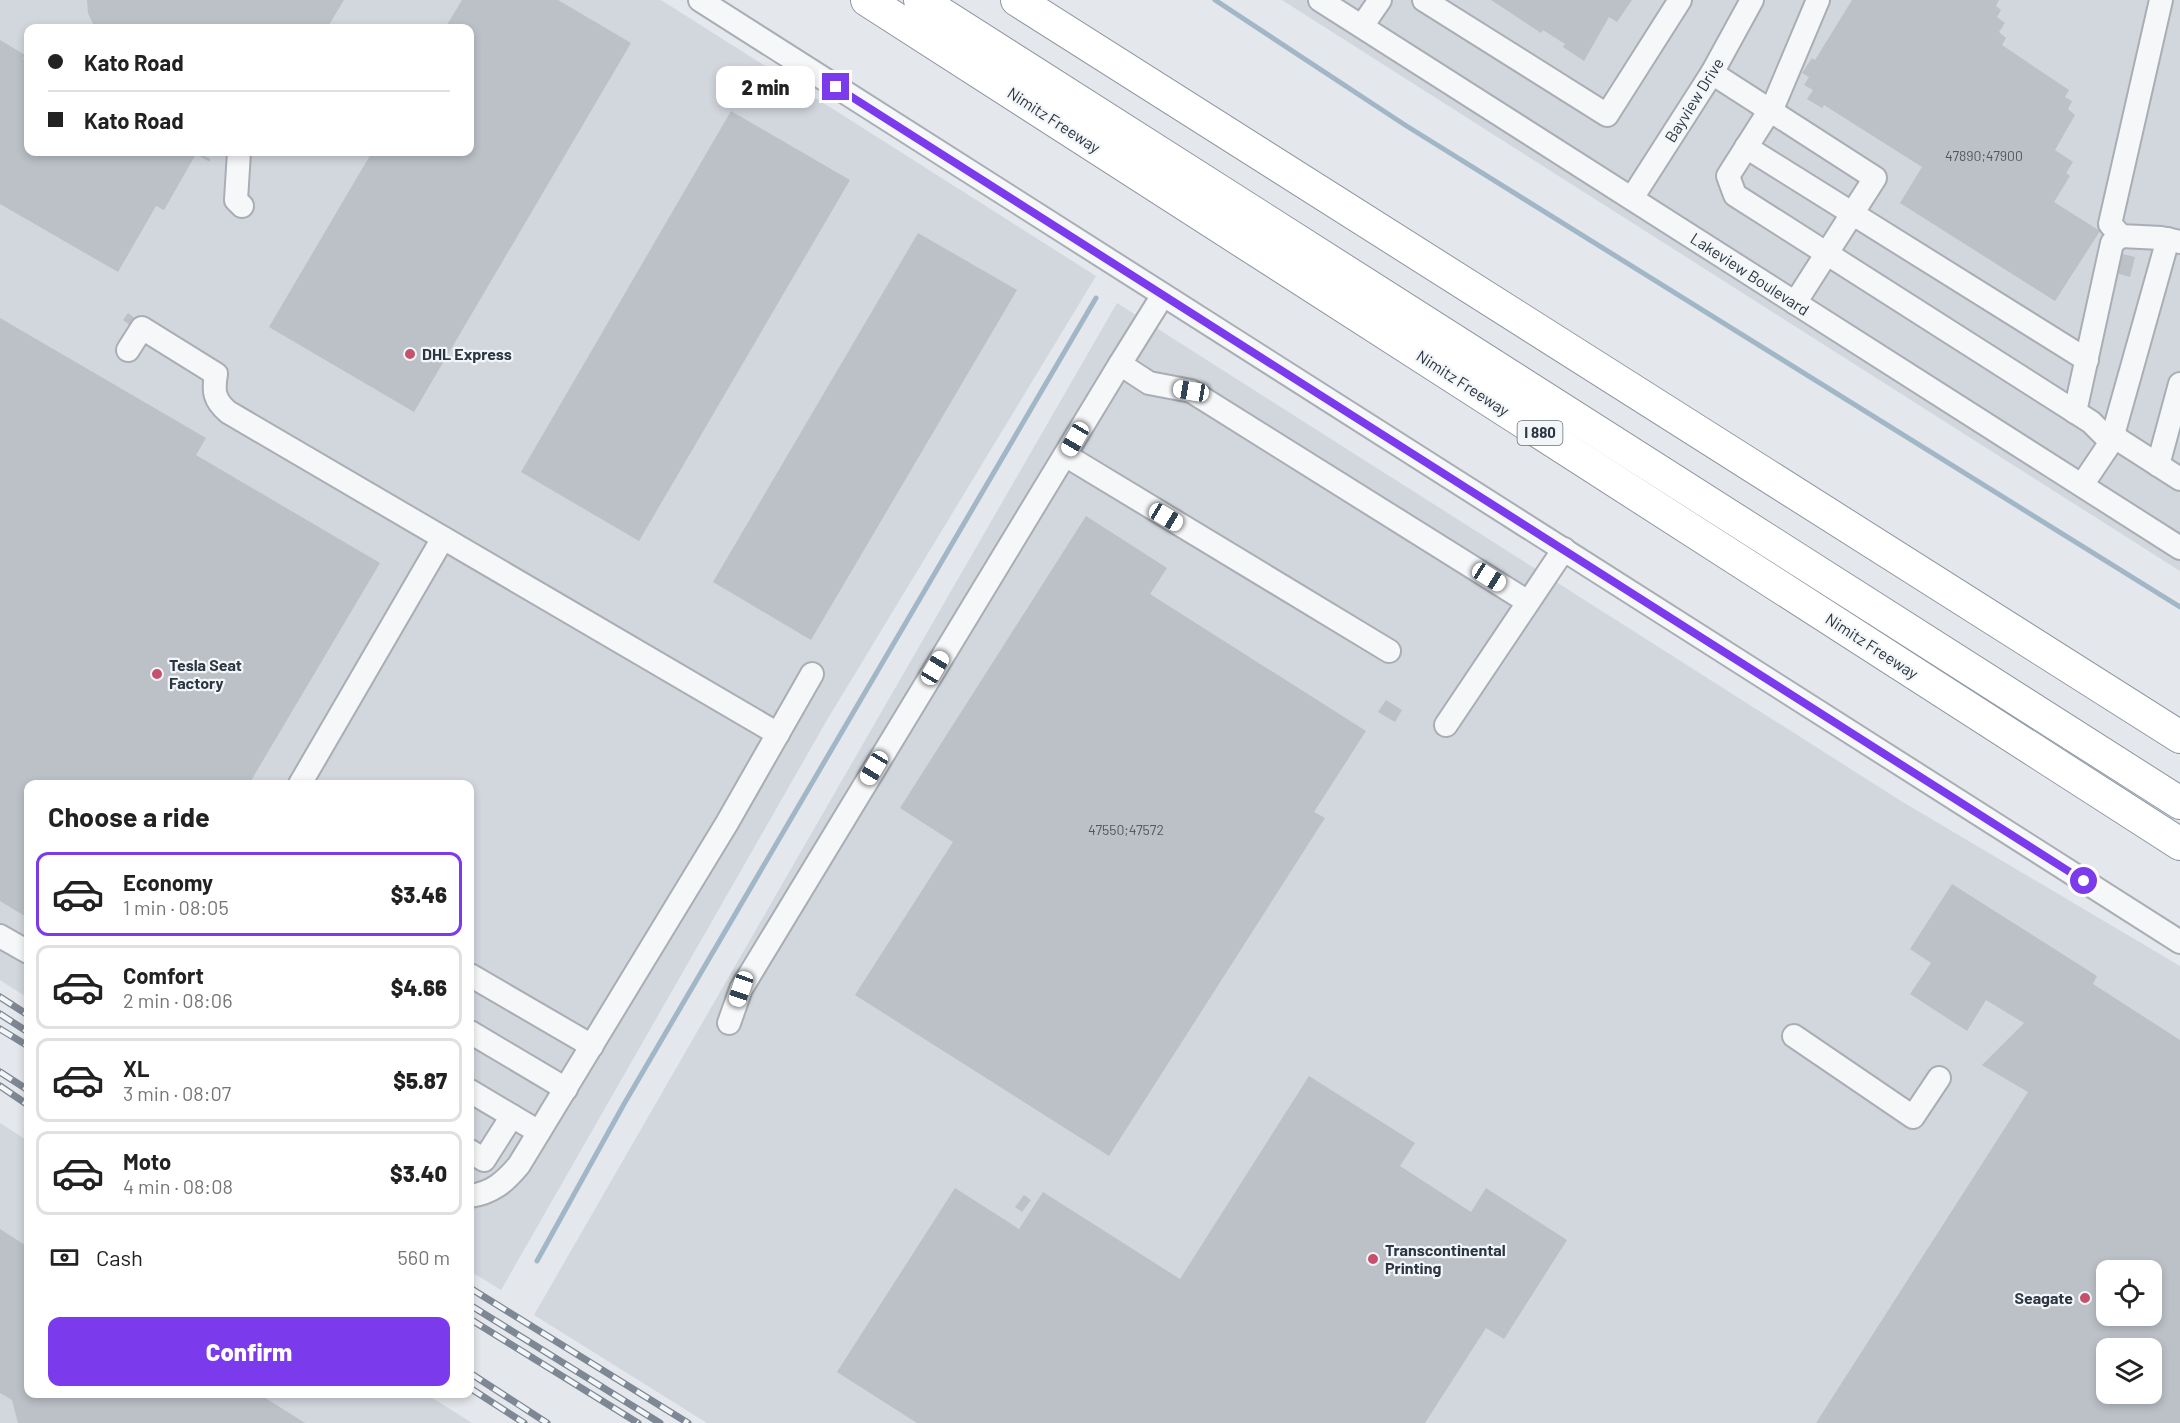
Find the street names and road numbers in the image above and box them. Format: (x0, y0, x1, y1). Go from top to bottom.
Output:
street label: Bayview Drive (1660, 54, 1727, 145)
street label: Nimitz Freeway (1004, 83, 1105, 157)
street label: Lakeview Boulevard (1687, 228, 1813, 319)
street label: Nimitz Freeway (1413, 346, 1514, 420)
road number: I 880 (1518, 421, 1562, 445)
street label: Nimitz Freeway (1822, 609, 1923, 683)

